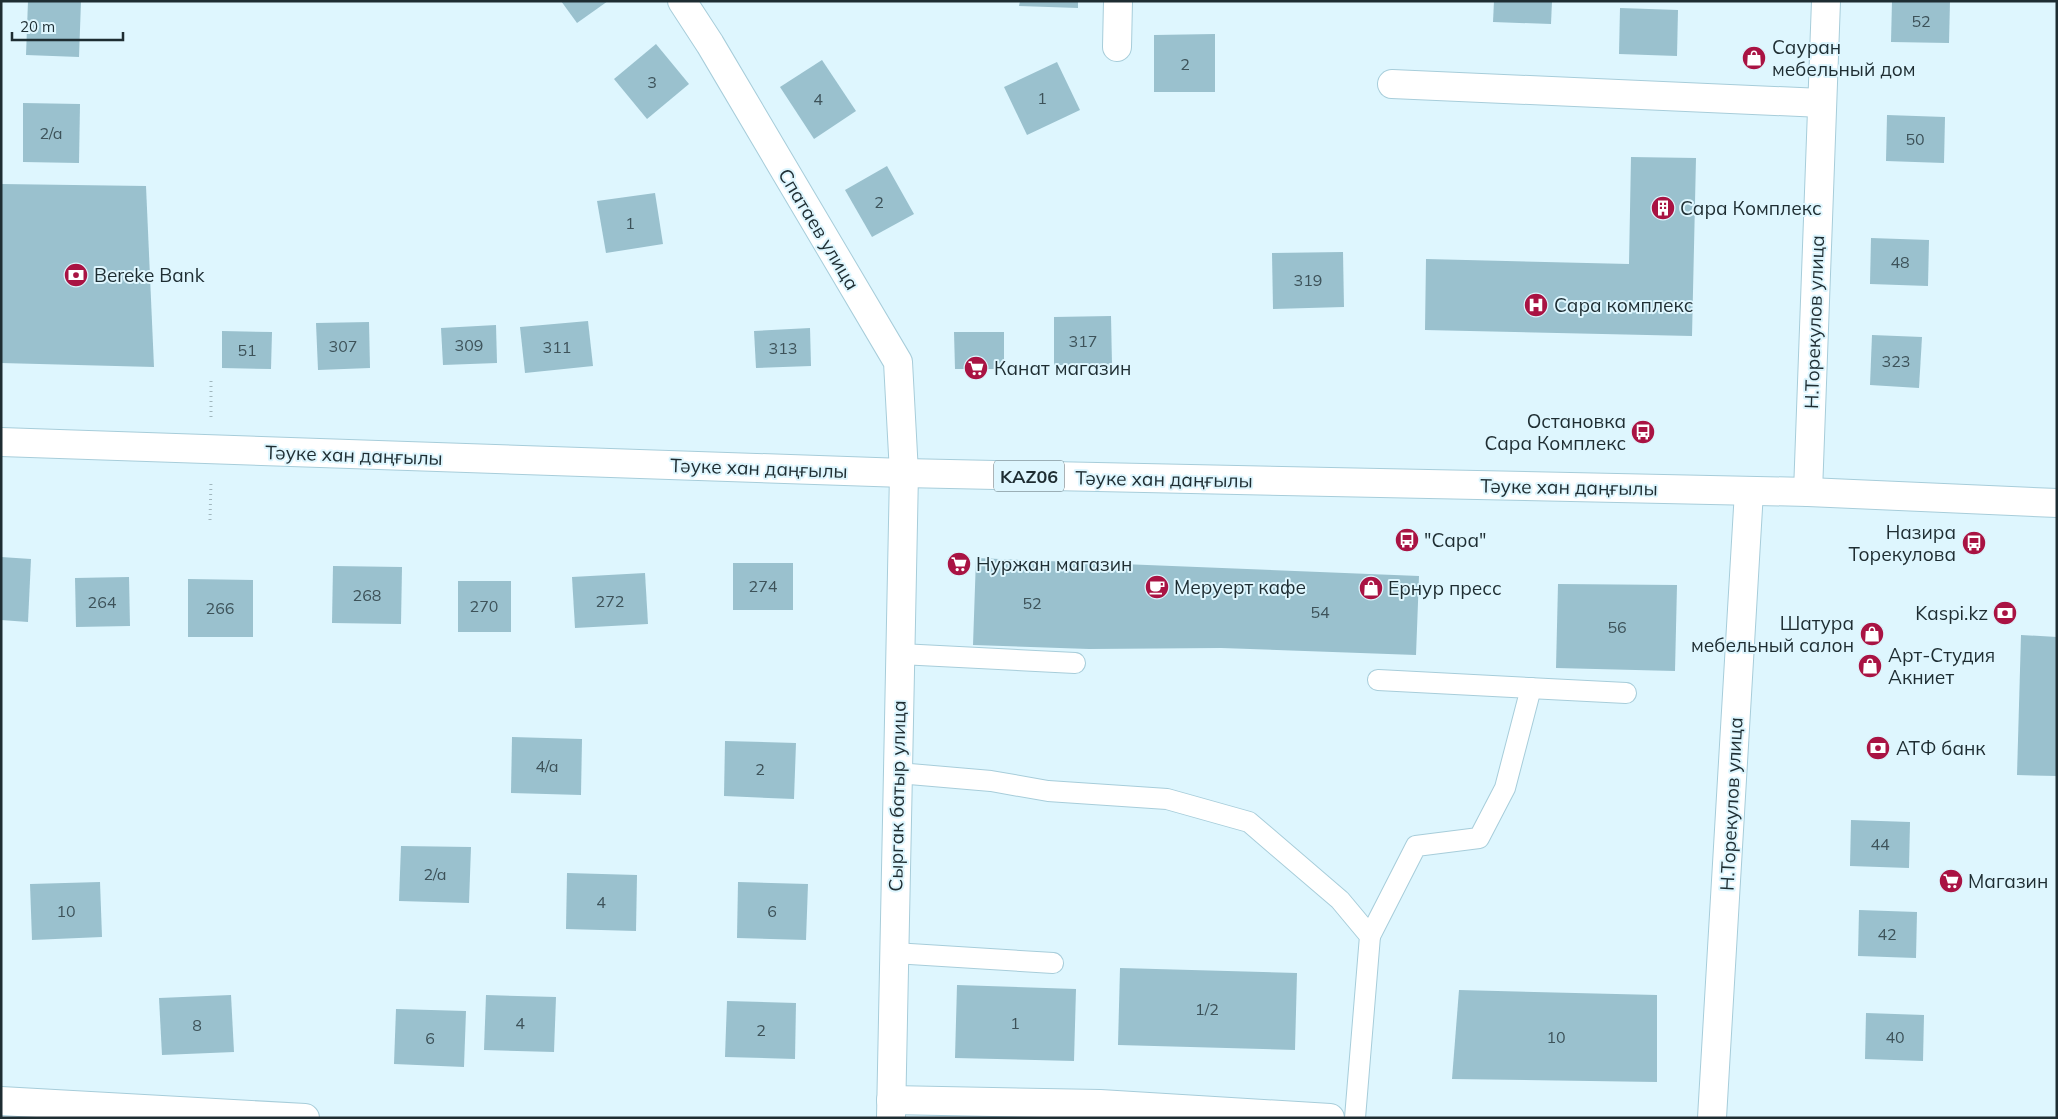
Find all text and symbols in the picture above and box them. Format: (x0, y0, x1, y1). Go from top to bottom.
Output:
scale bar (12, 10, 124, 42)
house number: 52 (1911, 11, 1931, 31)
text: 20 m (20, 17, 55, 36)
place label: Сауран мебельный дом (1772, 35, 1916, 81)
shop icon: Сауран мебельный дом (1741, 45, 1767, 71)
house number: 2 (1180, 54, 1190, 74)
house number: 3 (647, 72, 657, 92)
house number: 1 (1037, 88, 1047, 108)
house number: 4 (813, 89, 823, 109)
house number: 2/а (40, 123, 62, 143)
house number: 50 (1905, 129, 1925, 149)
street label: Спатаев улица (773, 164, 865, 294)
house number: 2 (874, 192, 884, 212)
building icon: Сара Комплекс (1650, 195, 1676, 221)
place label: Сара Комплекс (1680, 196, 1822, 220)
house number: 1 (625, 213, 635, 233)
street label: Н.Торекулов улица (1799, 235, 1829, 409)
house number: 48 (1890, 252, 1910, 272)
bank icon: Bereke Bank (63, 262, 89, 288)
place label: Bereke Bank (94, 263, 205, 287)
house number: 319 (1294, 270, 1322, 290)
hospital icon: Сара комплекс (1523, 292, 1549, 318)
place label: Сара комплекс (1554, 293, 1693, 317)
house number: 317 (1069, 331, 1097, 351)
house number: 309 (455, 335, 483, 355)
house number: 307 (329, 336, 357, 356)
house number: 311 (543, 337, 571, 357)
house number: 313 (769, 338, 797, 358)
house number: 51 (237, 340, 257, 360)
house number: 323 (1882, 351, 1910, 371)
supermarket icon: Канат магазин (963, 355, 989, 381)
place label: Канат магазин (994, 356, 1131, 380)
place label: Остановка Сара Комплекс (1484, 409, 1626, 455)
bus stop icon: Остановка Сара Комплекс (1630, 419, 1656, 445)
street label: Тәуке хан даңғылы (265, 440, 443, 470)
street label: Тәуке хан даңғылы (670, 453, 848, 483)
road number: KАZ06 (994, 461, 1064, 492)
street label: Тәуке хан даңғылы (1075, 465, 1253, 493)
street label: Тәуке хан даңғылы (1480, 473, 1658, 501)
place label: Назира Торекулова (1849, 520, 1956, 566)
bus stop icon: "Сара" (1394, 527, 1420, 553)
place label: "Сара" (1424, 528, 1486, 552)
bus stop icon: Назира Торекулова (1961, 530, 1987, 556)
supermarket icon: Нуржан магазин (946, 551, 972, 577)
place label: Нуржан магазин (976, 552, 1132, 576)
cafe icon: Меруерт кафе (1144, 574, 1170, 600)
place label: Меруерт кафе (1174, 575, 1306, 599)
shop icon: Ернур пресс (1358, 575, 1384, 601)
house number: 274 (749, 576, 778, 596)
place label: Ернур пресс (1388, 576, 1502, 600)
house number: 268 (353, 585, 381, 605)
house number: 272 (596, 591, 624, 611)
house number: 264 (88, 592, 117, 612)
house number: 52 (1022, 593, 1042, 613)
house number: 270 (470, 596, 498, 616)
house number: 266 (206, 598, 234, 618)
bank icon: Kaspi.kz (1992, 600, 2018, 626)
place label: Kaspi.kz (1915, 601, 1988, 625)
house number: 54 (1310, 602, 1330, 622)
place label: Шатура мебельный салон (1691, 611, 1854, 657)
house number: 56 (1607, 617, 1627, 637)
shop icon: Шатура мебельный салон (1859, 621, 1885, 647)
place label: Арт-Студия Акниет (1888, 643, 1995, 689)
shop icon: Арт-Студия Акниет (1857, 653, 1883, 679)
street label: Сыргак батыр улица (883, 700, 911, 892)
street label: Н.Торекулов улица (1714, 716, 1748, 892)
bank icon: АТФ банк (1865, 735, 1891, 761)
place label: АТФ банк (1896, 736, 1986, 760)
house number: 4/а (536, 756, 558, 776)
house number: 2 (755, 759, 765, 779)
house number: 44 (1870, 834, 1890, 854)
house number: 2/а (424, 864, 446, 884)
supermarket icon: Магазин (1938, 868, 1964, 894)
place label: Магазин (1968, 869, 2048, 893)
house number: 4 (596, 892, 606, 912)
house number: 10 (56, 901, 76, 921)
house number: 6 (767, 901, 777, 921)
house number: 42 (1877, 924, 1897, 944)
house number: 1/2 (1195, 999, 1219, 1019)
house number: 4 (515, 1013, 525, 1033)
house number: 1 (1010, 1013, 1020, 1033)
house number: 8 (192, 1015, 202, 1035)
house number: 2 (756, 1020, 766, 1040)
house number: 10 (1546, 1027, 1566, 1047)
house number: 40 (1885, 1027, 1905, 1047)
house number: 6 (425, 1028, 435, 1048)

